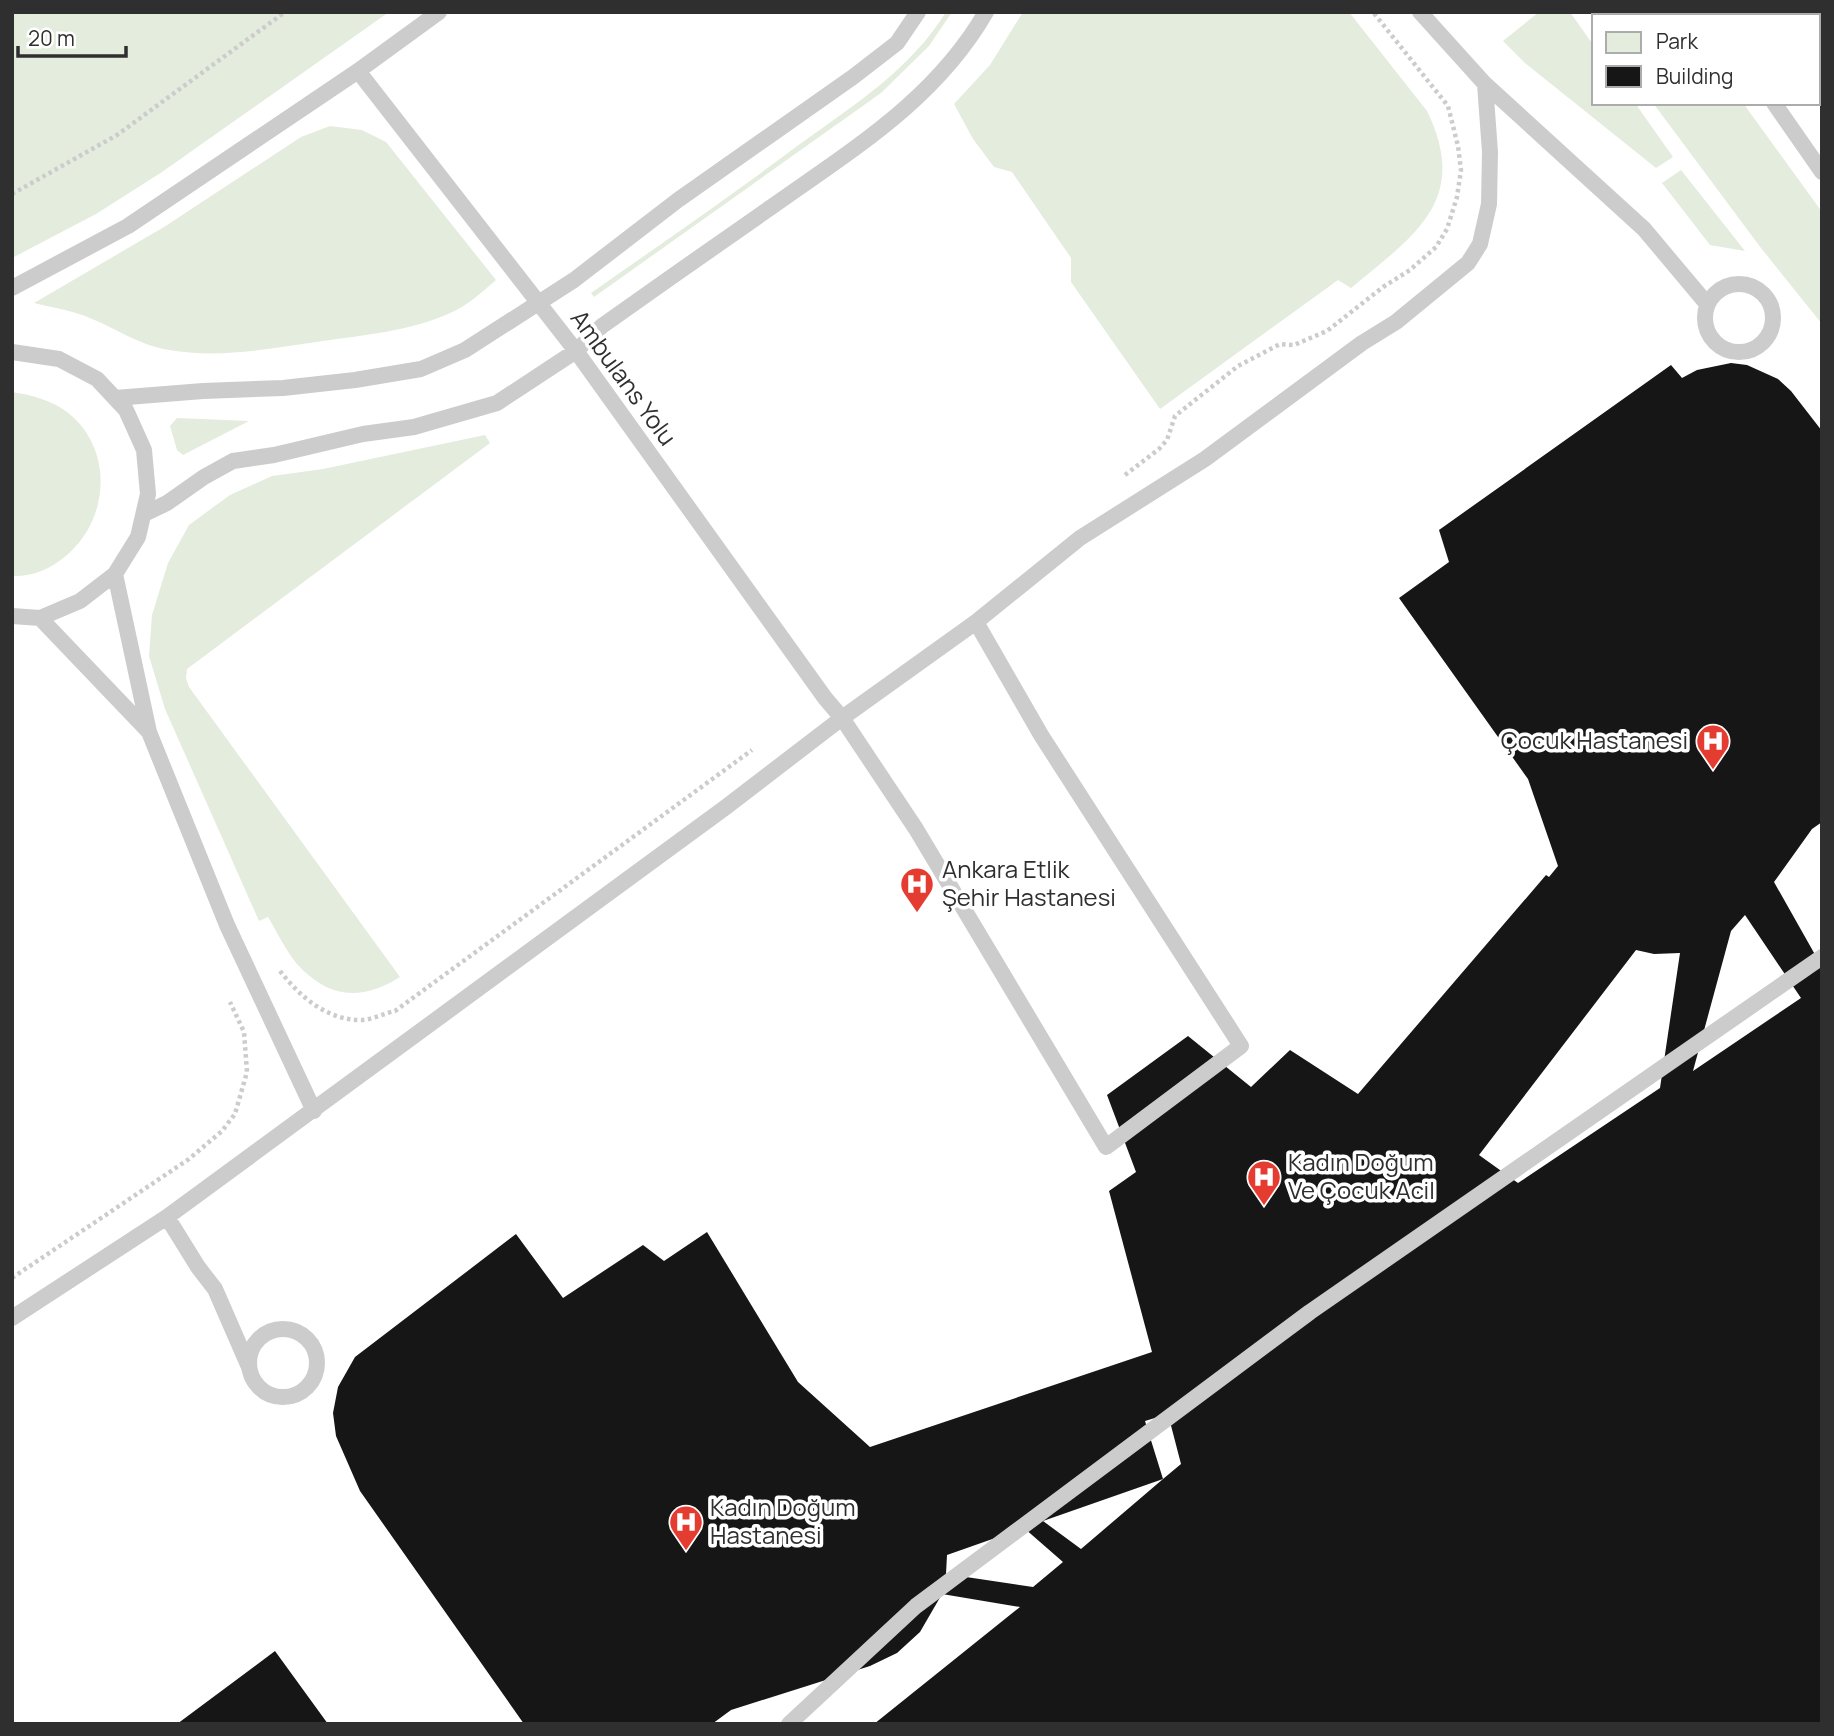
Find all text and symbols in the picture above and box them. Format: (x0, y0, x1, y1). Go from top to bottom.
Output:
scale bar (18, 14, 126, 58)
legend (1592, 14, 1820, 105)
text: 20 m (28, 24, 75, 52)
text: Park (1656, 27, 1698, 55)
text: Building (1656, 62, 1733, 90)
street label: Ambulans Yolu (564, 303, 685, 452)
hospital icon: Çocuk Hastanesi (1694, 722, 1732, 771)
place label: Çocuk Hastanesi (1501, 723, 1688, 756)
place label: Ankara Etlik Şehir Hastanesi (942, 852, 1116, 913)
hospital icon: Ankara Etlik Şehir Hastanesi (898, 865, 936, 914)
place label: Kadın Doğum Ve Çocuk Acil (1288, 1145, 1435, 1206)
hospital icon: Kadın Doğum Ve Çocuk Acil (1245, 1158, 1283, 1207)
place label: Kadın Doğum Hastanesi (710, 1490, 856, 1551)
hospital icon: Kadın Doğum Hastanesi (667, 1503, 705, 1552)

